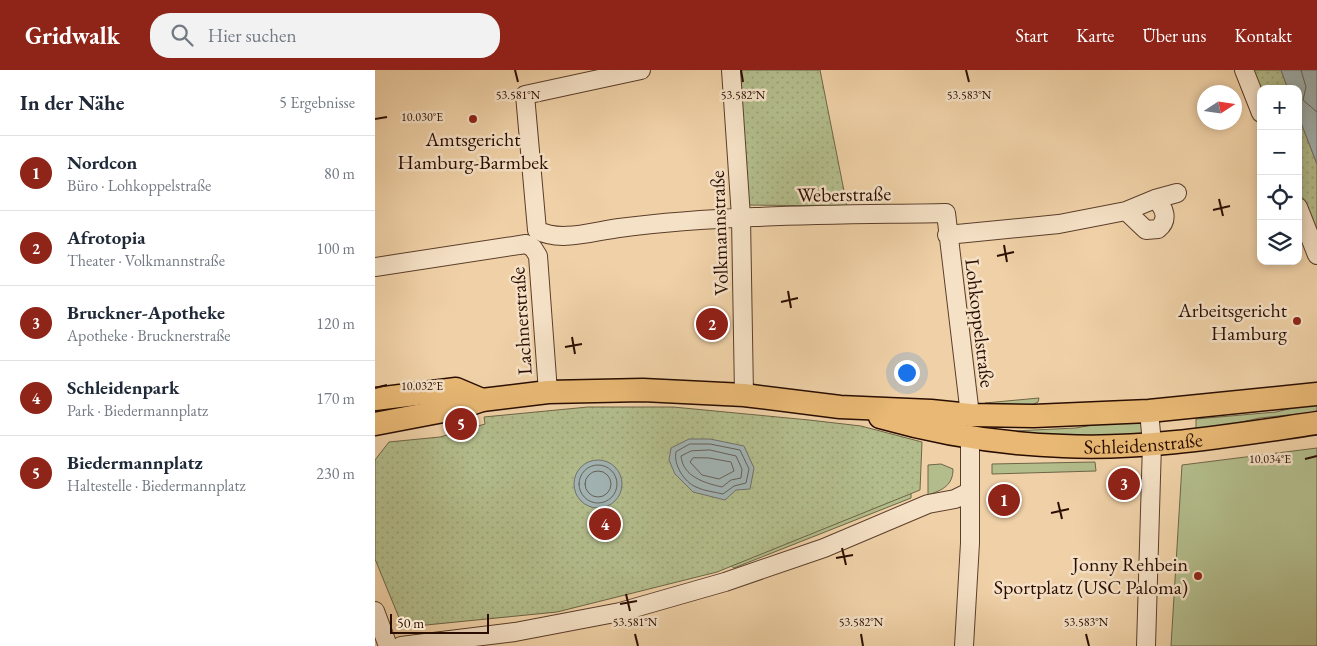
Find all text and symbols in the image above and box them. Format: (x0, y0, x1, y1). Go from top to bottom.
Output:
search box (150, 13, 500, 58)
text: Gridwalk (25, 20, 120, 51)
icon: search (168, 21, 196, 49)
text: Hier suchen (208, 23, 297, 48)
text: Start (1015, 24, 1048, 47)
text: Karte (1076, 24, 1114, 47)
text: Über uns (1142, 24, 1206, 47)
text: Kontakt (1234, 24, 1292, 47)
north arrow (1197, 85, 1242, 130)
map controls (1257, 85, 1302, 265)
button: + (1257, 85, 1302, 130)
text: 53.581°N (496, 87, 541, 103)
text: 53.582°N (721, 87, 766, 103)
text: 53.583°N (947, 87, 992, 103)
text: In der Nähe (20, 89, 125, 116)
text: 5 Ergebnisse (279, 92, 355, 113)
text: 10.030°E (401, 109, 443, 125)
marker: Amtsgericht Hamburg-Barmbek (467, 113, 479, 125)
place label: Amtsgericht Hamburg-Barmbek (398, 126, 549, 175)
button: − (1257, 130, 1302, 175)
text: Nordcon (67, 150, 137, 175)
text: 1 (32, 163, 40, 184)
text: 80 m (324, 163, 355, 184)
street label: Volkmannstraße (704, 170, 734, 296)
text: Büro · Lohkoppelstraße (67, 175, 211, 196)
button: locate (1257, 175, 1302, 220)
street label: Weberstraße (797, 180, 892, 208)
button: layers (1257, 220, 1302, 265)
text: Afrotopia (67, 225, 146, 250)
text: 2 (32, 238, 40, 259)
text: 100 m (316, 238, 355, 259)
text: Theater · Volkmannstraße (67, 250, 225, 271)
street label: Lohkoppelstraße (959, 257, 1001, 389)
street label: Lachnerstraße (504, 266, 538, 376)
place label: Arbeitsgericht Hamburg (1177, 297, 1288, 346)
text: Bruckner-Apotheke (67, 300, 225, 325)
pin: 2 (696, 305, 728, 343)
text: 3 (32, 313, 40, 334)
text: 120 m (316, 313, 355, 334)
marker: Arbeitsgericht Hamburg (1291, 315, 1303, 327)
text: Apotheke · Brucknerstraße (67, 325, 231, 346)
your location (894, 360, 920, 386)
text: Schleidenpark (67, 375, 179, 400)
text: 10.032°E (401, 378, 443, 394)
text: 4 (32, 388, 40, 409)
text: 170 m (316, 388, 355, 409)
text: Park · Biedermannplatz (67, 400, 208, 421)
pin: 5 (445, 405, 477, 443)
street label: Schleidenstraße (1084, 426, 1204, 460)
text: Biedermannplatz (67, 450, 203, 475)
text: 10.034°E (1249, 451, 1291, 467)
text: 5 (32, 463, 40, 484)
text: 230 m (316, 463, 355, 484)
pin: 3 (1108, 465, 1140, 503)
text: Haltestelle · Biedermannplatz (67, 475, 246, 496)
pin: 1 (988, 481, 1020, 519)
pin: 4 (589, 505, 621, 543)
place label: Jonny Rehbein Sportplatz (USC Paloma) (994, 551, 1188, 600)
marker: Jonny Rehbein Sportplatz (USC Paloma) (1192, 570, 1204, 582)
scale bar (390, 611, 489, 634)
text: 50 m (397, 614, 424, 632)
text: 53.581°N (613, 614, 658, 630)
text: 53.582°N (839, 614, 884, 630)
text: 53.583°N (1064, 614, 1109, 630)

